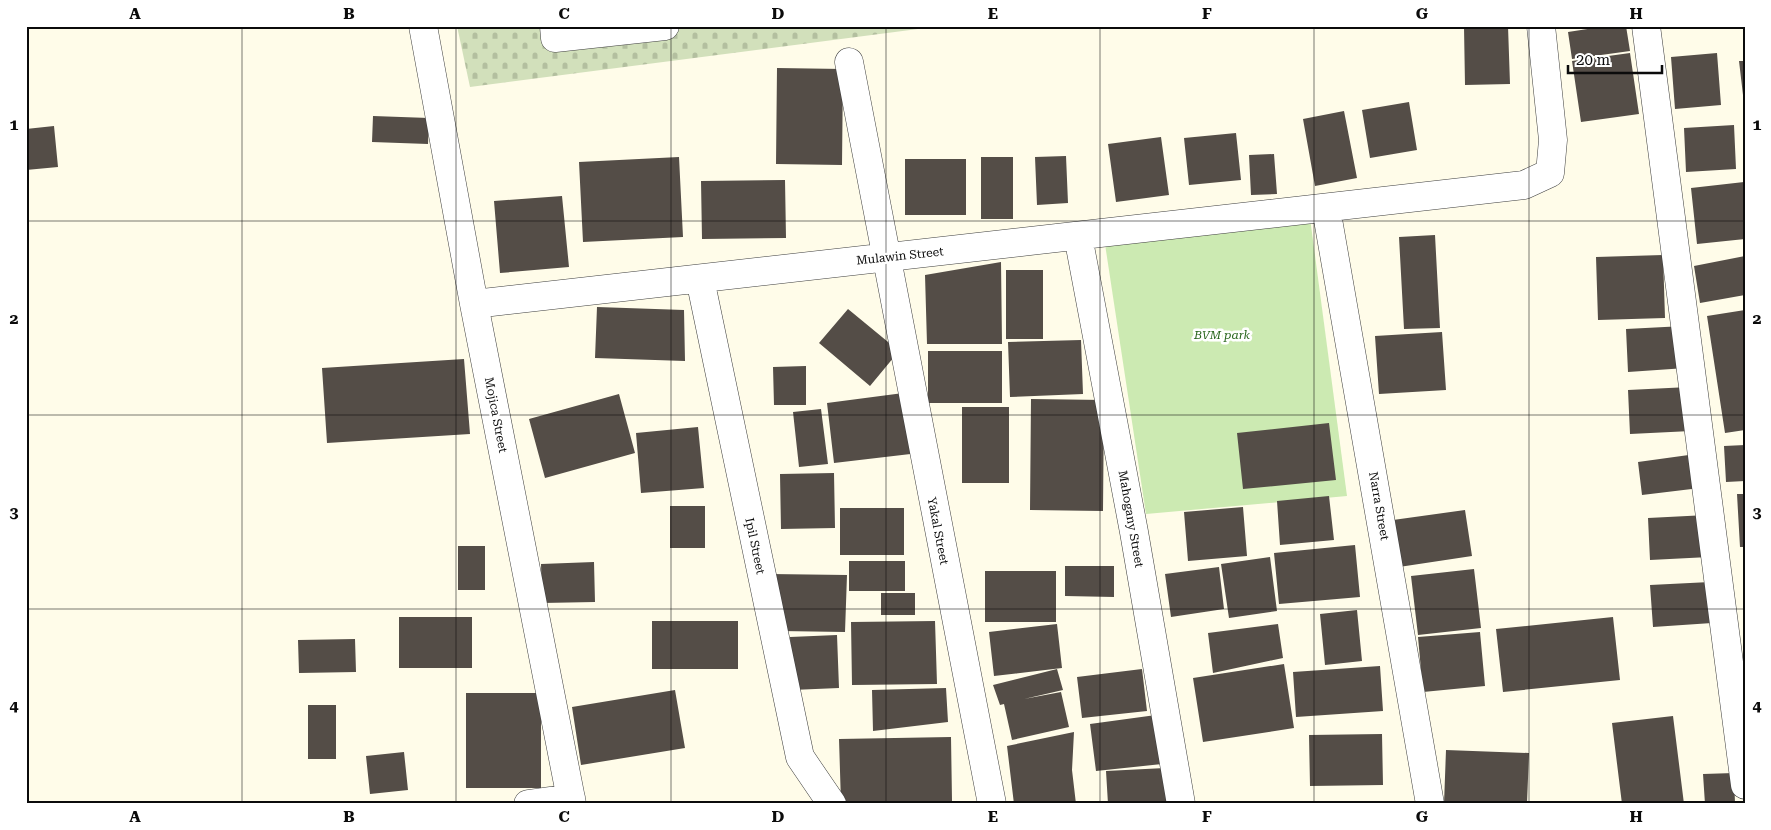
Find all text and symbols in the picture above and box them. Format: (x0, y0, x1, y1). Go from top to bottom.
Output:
text: A (129, 4, 141, 23)
text: B (343, 4, 355, 23)
text: C (558, 4, 570, 23)
text: D (772, 4, 785, 23)
text: E (988, 4, 998, 23)
text: F (1202, 4, 1212, 23)
text: G (1416, 4, 1429, 23)
text: H (1629, 4, 1643, 23)
scale bar (1568, 42, 1662, 74)
text: 20 m (1576, 51, 1611, 69)
text: 1 (10, 115, 19, 134)
text: 1 (1753, 115, 1762, 134)
street label: Mulawin Street (856, 244, 945, 268)
text: 2 (10, 309, 19, 328)
text: 2 (1753, 309, 1762, 328)
park label: BVM park (1193, 328, 1250, 342)
street label: Mojica Street (482, 376, 510, 455)
street label: Mahogany Street (1116, 469, 1147, 569)
street label: Narra Street (1366, 471, 1392, 542)
street label: Yakal Street (925, 496, 952, 567)
text: 3 (10, 503, 19, 522)
text: 3 (1753, 503, 1762, 522)
street label: Ipil Street (742, 516, 768, 576)
text: 4 (10, 696, 19, 715)
text: 4 (1753, 696, 1762, 715)
text: A (129, 807, 141, 826)
text: B (343, 807, 355, 826)
text: C (558, 807, 570, 826)
text: D (772, 807, 785, 826)
text: E (988, 807, 998, 826)
text: F (1202, 807, 1212, 826)
text: G (1416, 807, 1429, 826)
text: H (1629, 807, 1643, 826)

